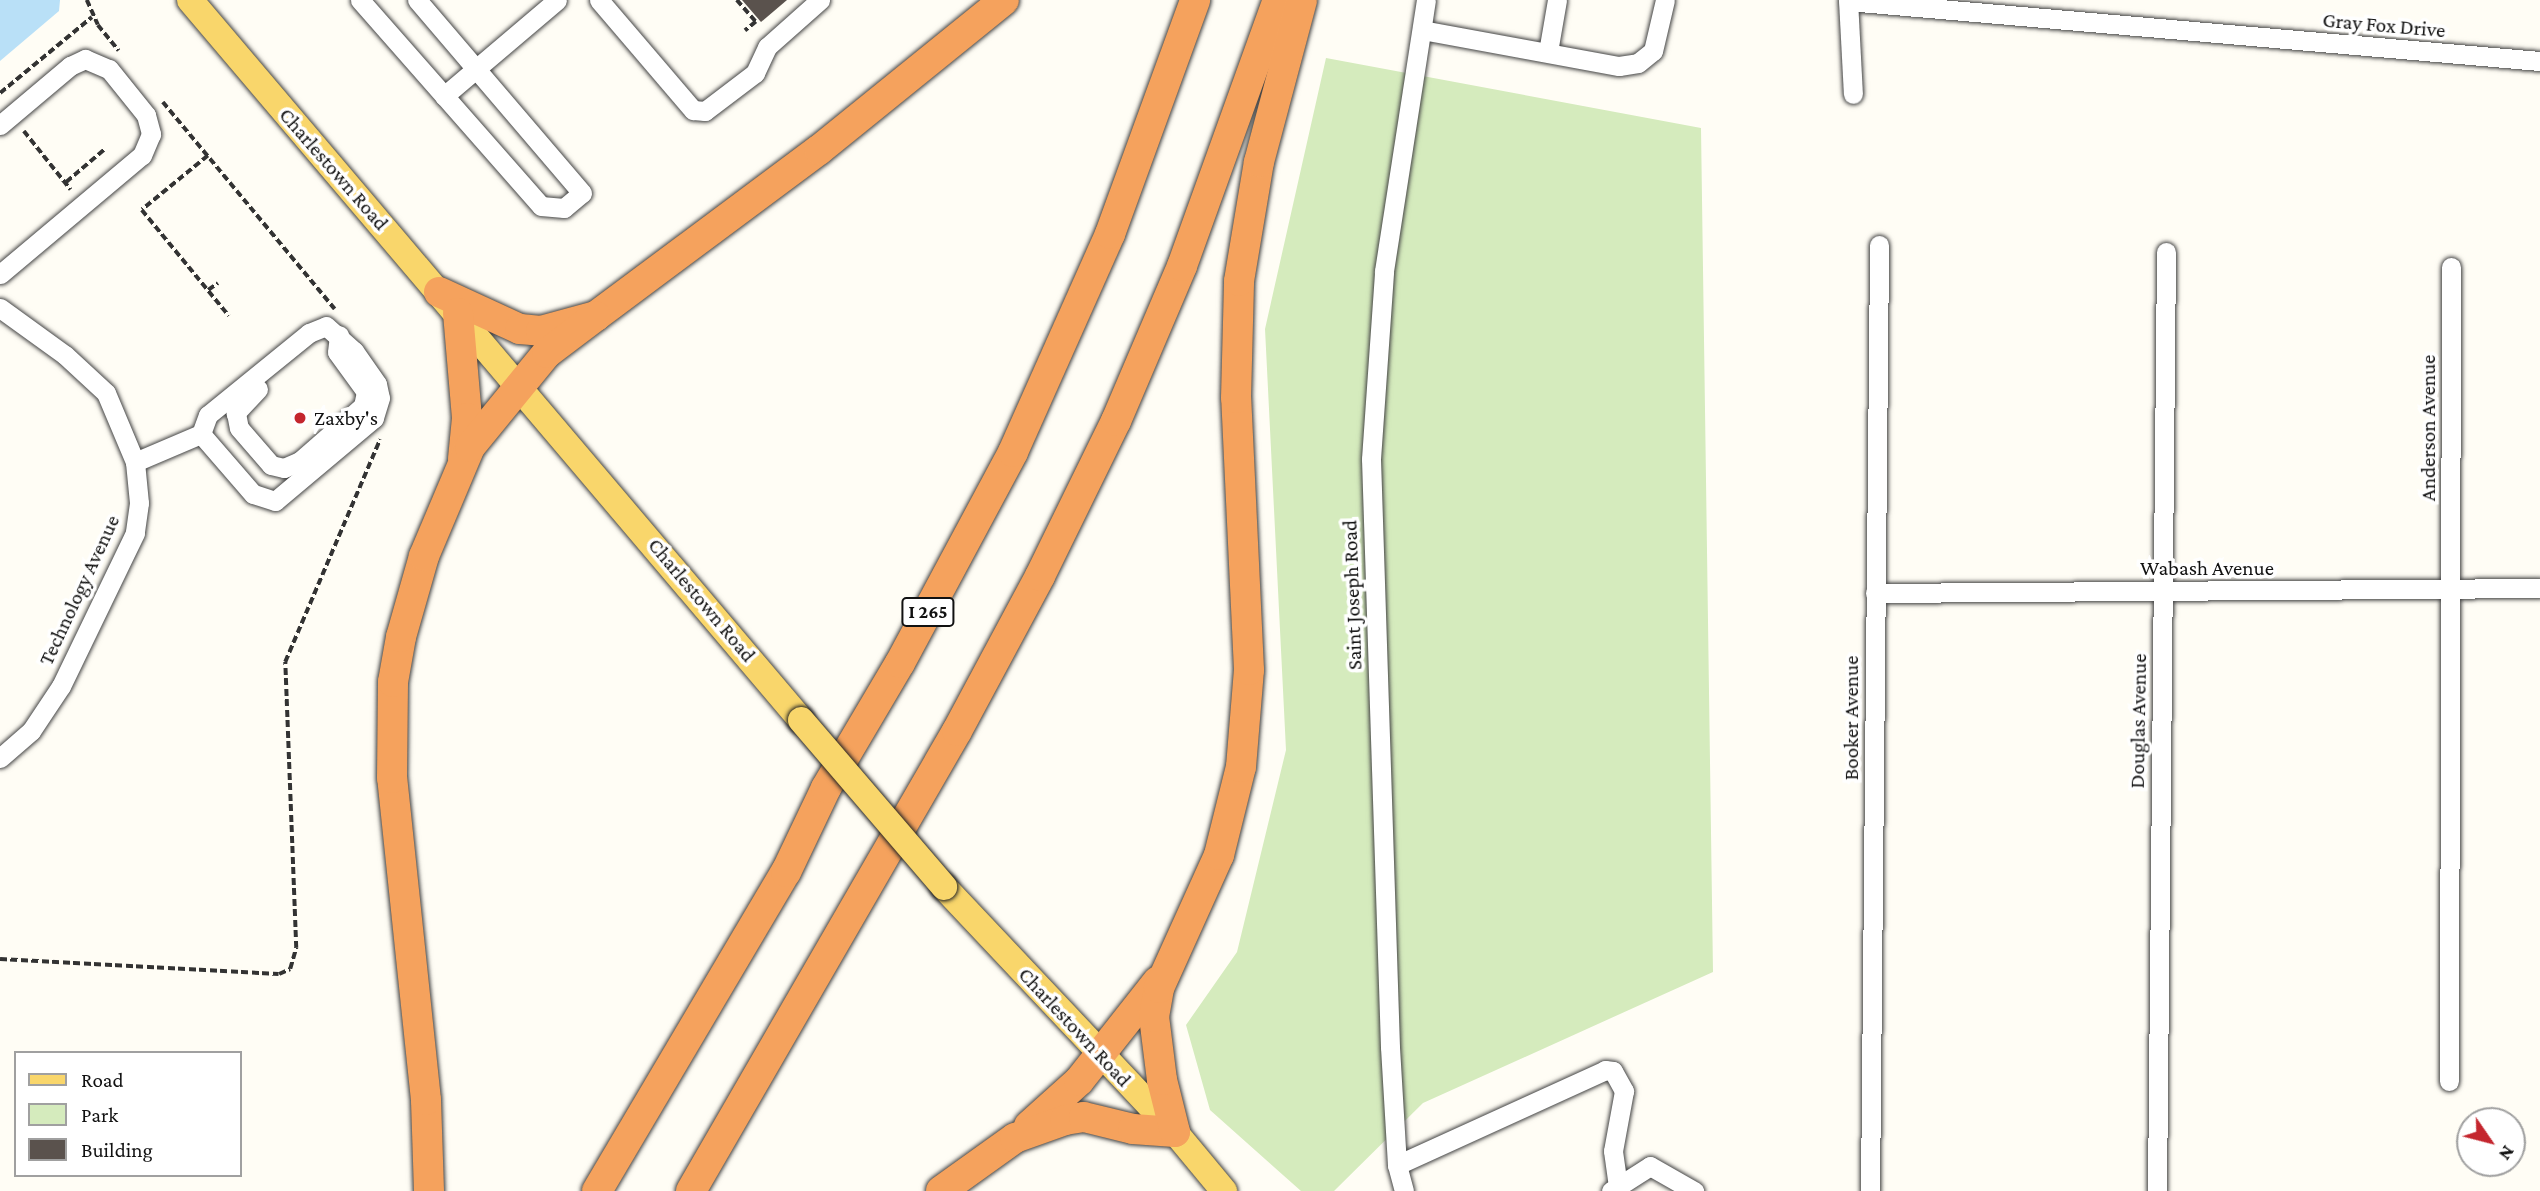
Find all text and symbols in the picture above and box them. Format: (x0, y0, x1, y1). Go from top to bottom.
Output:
street label: Gray Fox Drive (2322, 7, 2446, 43)
street label: Charlestown Road (274, 103, 394, 235)
street label: Anderson Avenue (2415, 355, 2441, 501)
place label: Zaxby's (314, 405, 378, 431)
marker: Zaxby's (292, 410, 308, 426)
street label: Technology Avenue (33, 511, 125, 669)
street label: Saint Joseph Road (1337, 520, 1367, 670)
street label: Charlestown Road (643, 533, 761, 667)
street label: Wabash Avenue (2140, 555, 2274, 581)
road number: I 265 (900, 596, 956, 628)
street label: Douglas Avenue (2124, 653, 2152, 789)
street label: Booker Avenue (1838, 656, 1864, 780)
street label: Charlestown Road (1013, 962, 1137, 1092)
legend (14, 1051, 242, 1177)
text: Road (81, 1068, 124, 1092)
text: Park (81, 1103, 118, 1127)
north arrow (2456, 1107, 2526, 1177)
text: Building (81, 1138, 153, 1162)
text: N (2495, 1142, 2519, 1165)

